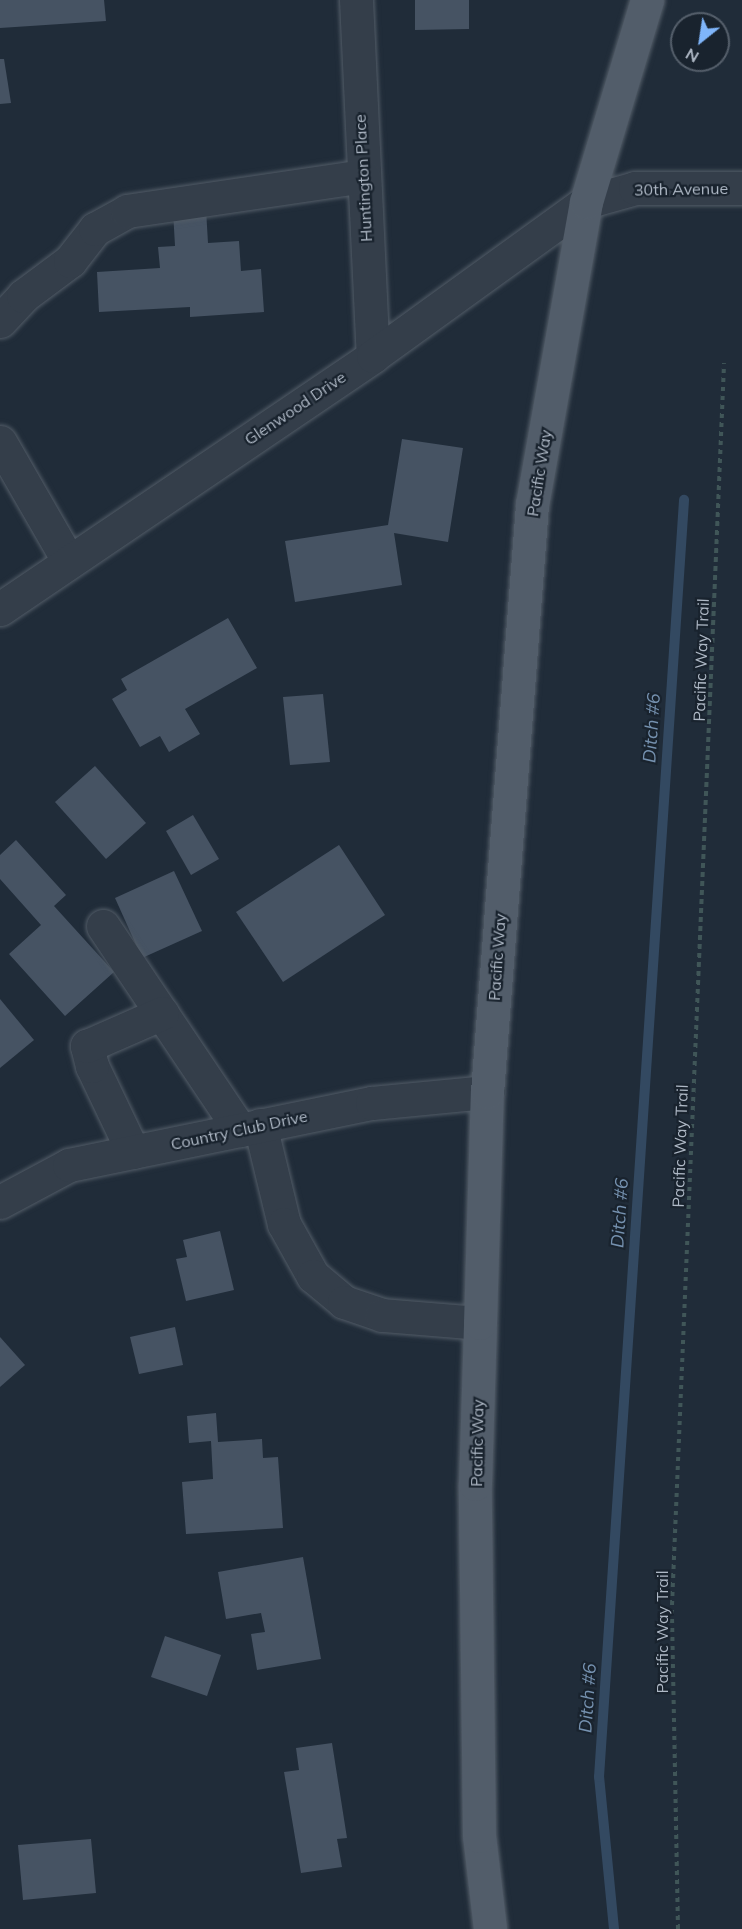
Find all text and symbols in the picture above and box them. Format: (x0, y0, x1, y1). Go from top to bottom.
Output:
north arrow (670, 12, 730, 72)
text: N (682, 44, 702, 68)
street label: Huntington Place (350, 114, 376, 242)
street label: 30th Avenue (634, 179, 728, 199)
street label: Glenwood Drive (241, 367, 349, 449)
street label: Pacific Way (523, 428, 555, 518)
street label: Pacific Way Trail (689, 598, 713, 722)
water label: Ditch #6 (639, 692, 665, 764)
street label: Pacific Way (484, 913, 510, 1001)
street label: Pacific Way Trail (668, 1084, 692, 1208)
street label: Country Club Drive (169, 1106, 309, 1154)
water label: Ditch #6 (607, 1177, 633, 1249)
street label: Pacific Way (467, 1399, 487, 1487)
street label: Pacific Way Trail (652, 1570, 672, 1694)
water label: Ditch #6 (575, 1662, 601, 1734)

